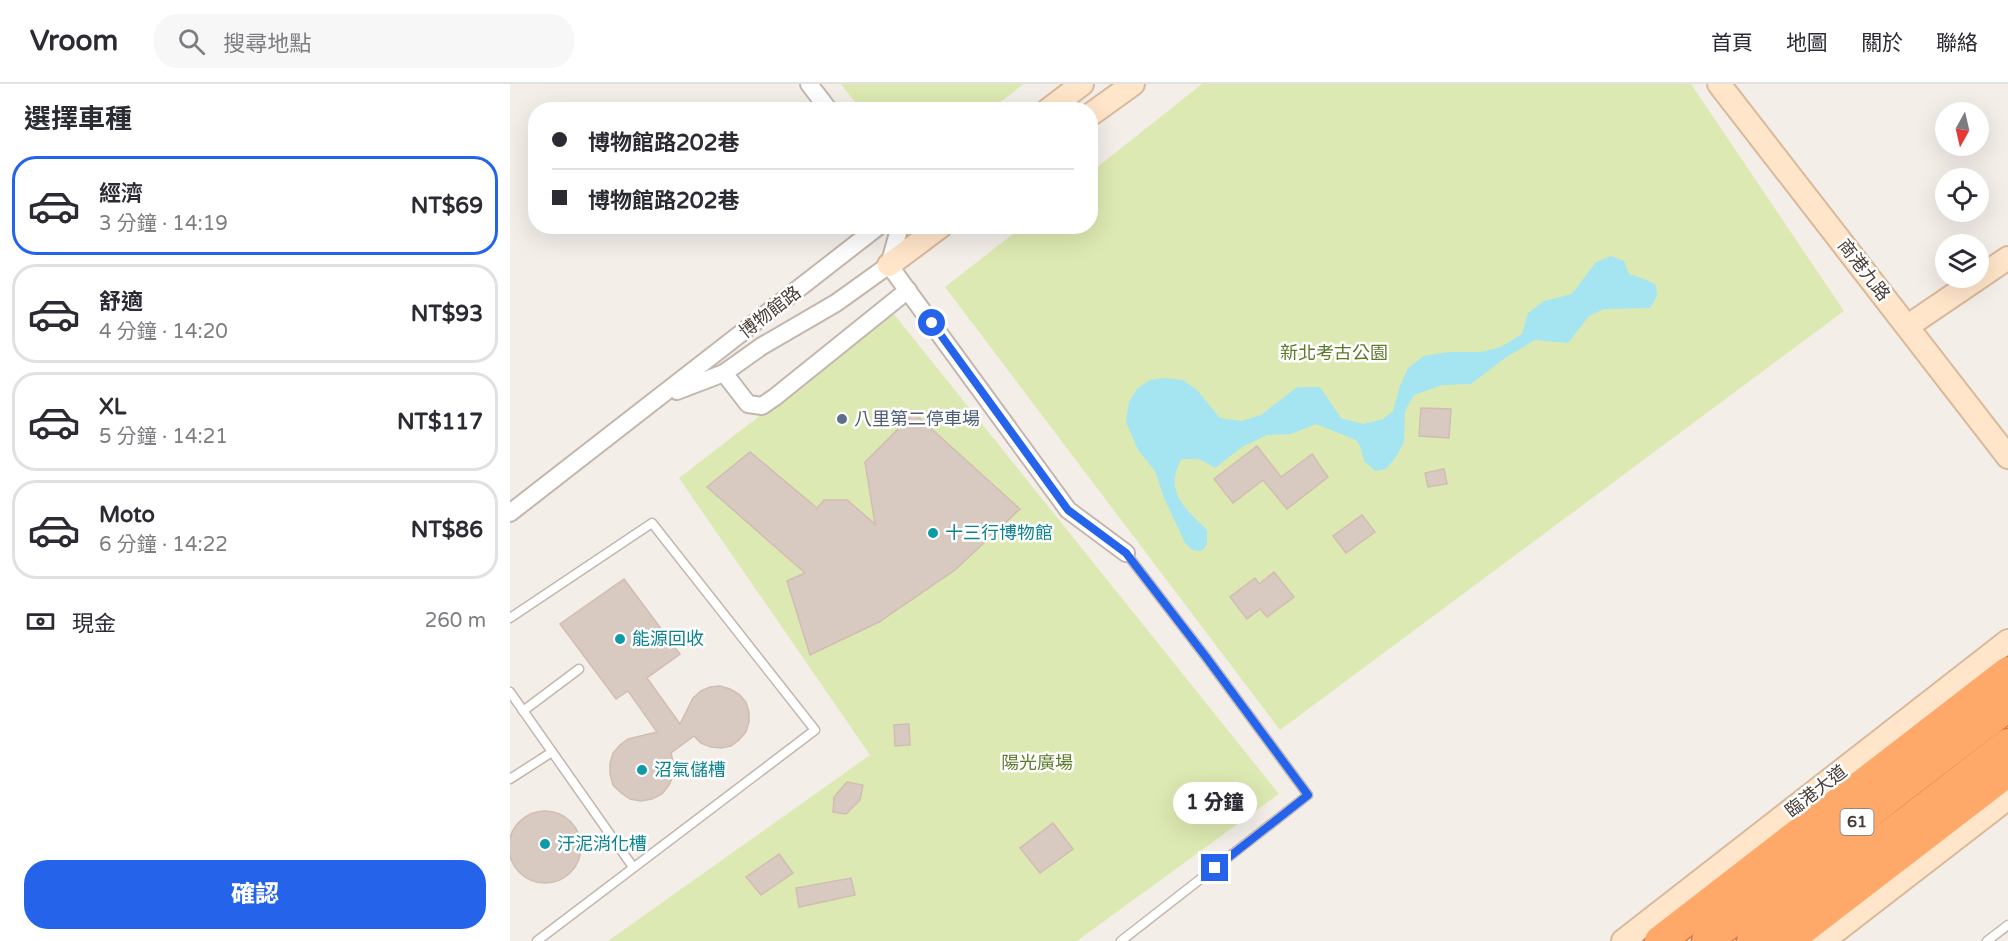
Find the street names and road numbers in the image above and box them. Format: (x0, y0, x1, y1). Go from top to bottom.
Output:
street label: 商港九路 (1833, 235, 1895, 305)
street label: 博物館路 (735, 281, 805, 343)
street label: 臨港大道 (1781, 760, 1851, 822)
road number: 61 (1840, 809, 1874, 835)

